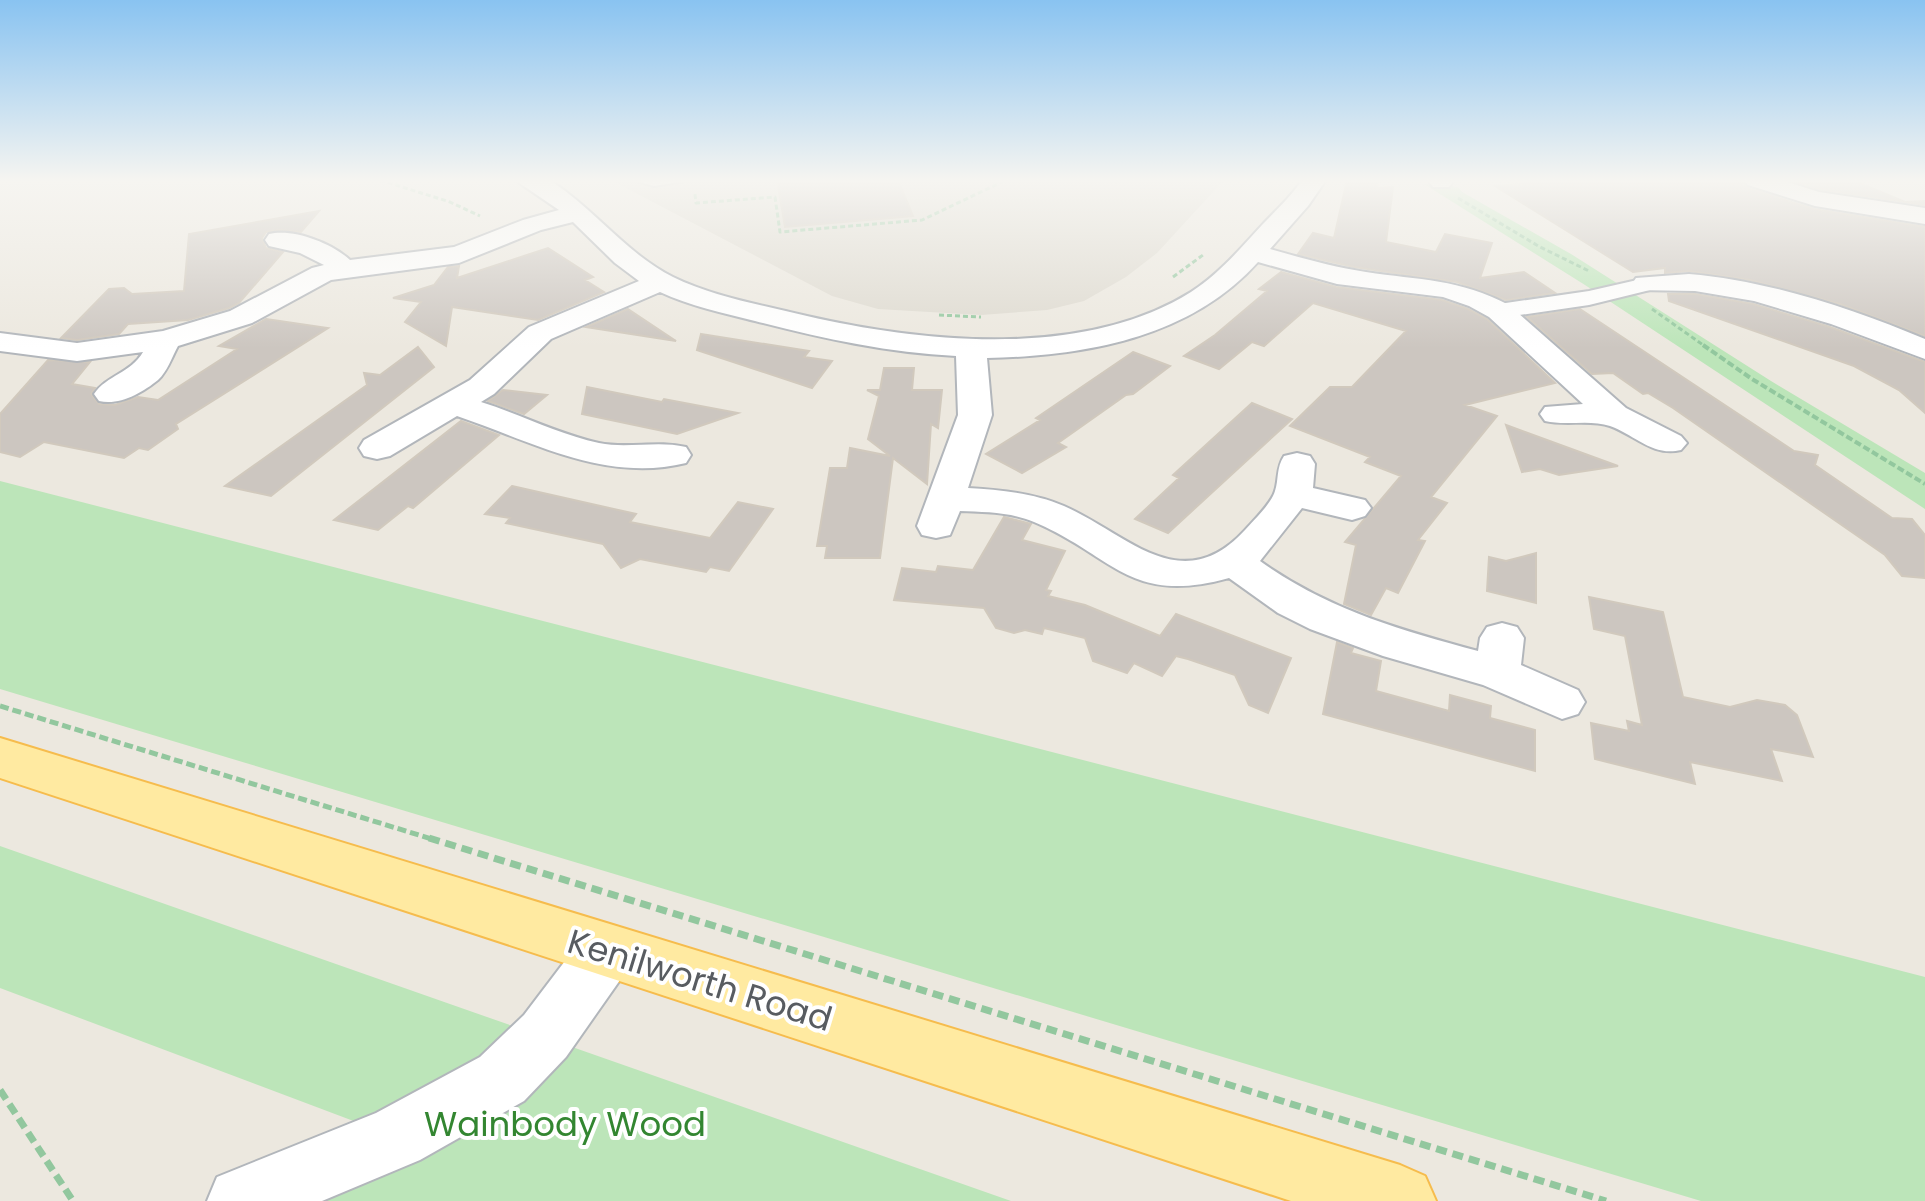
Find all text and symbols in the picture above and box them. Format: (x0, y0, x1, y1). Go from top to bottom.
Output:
street label: Kenilworth Road (562, 917, 838, 1043)
park label: Wainbody Wood (424, 1100, 706, 1148)

